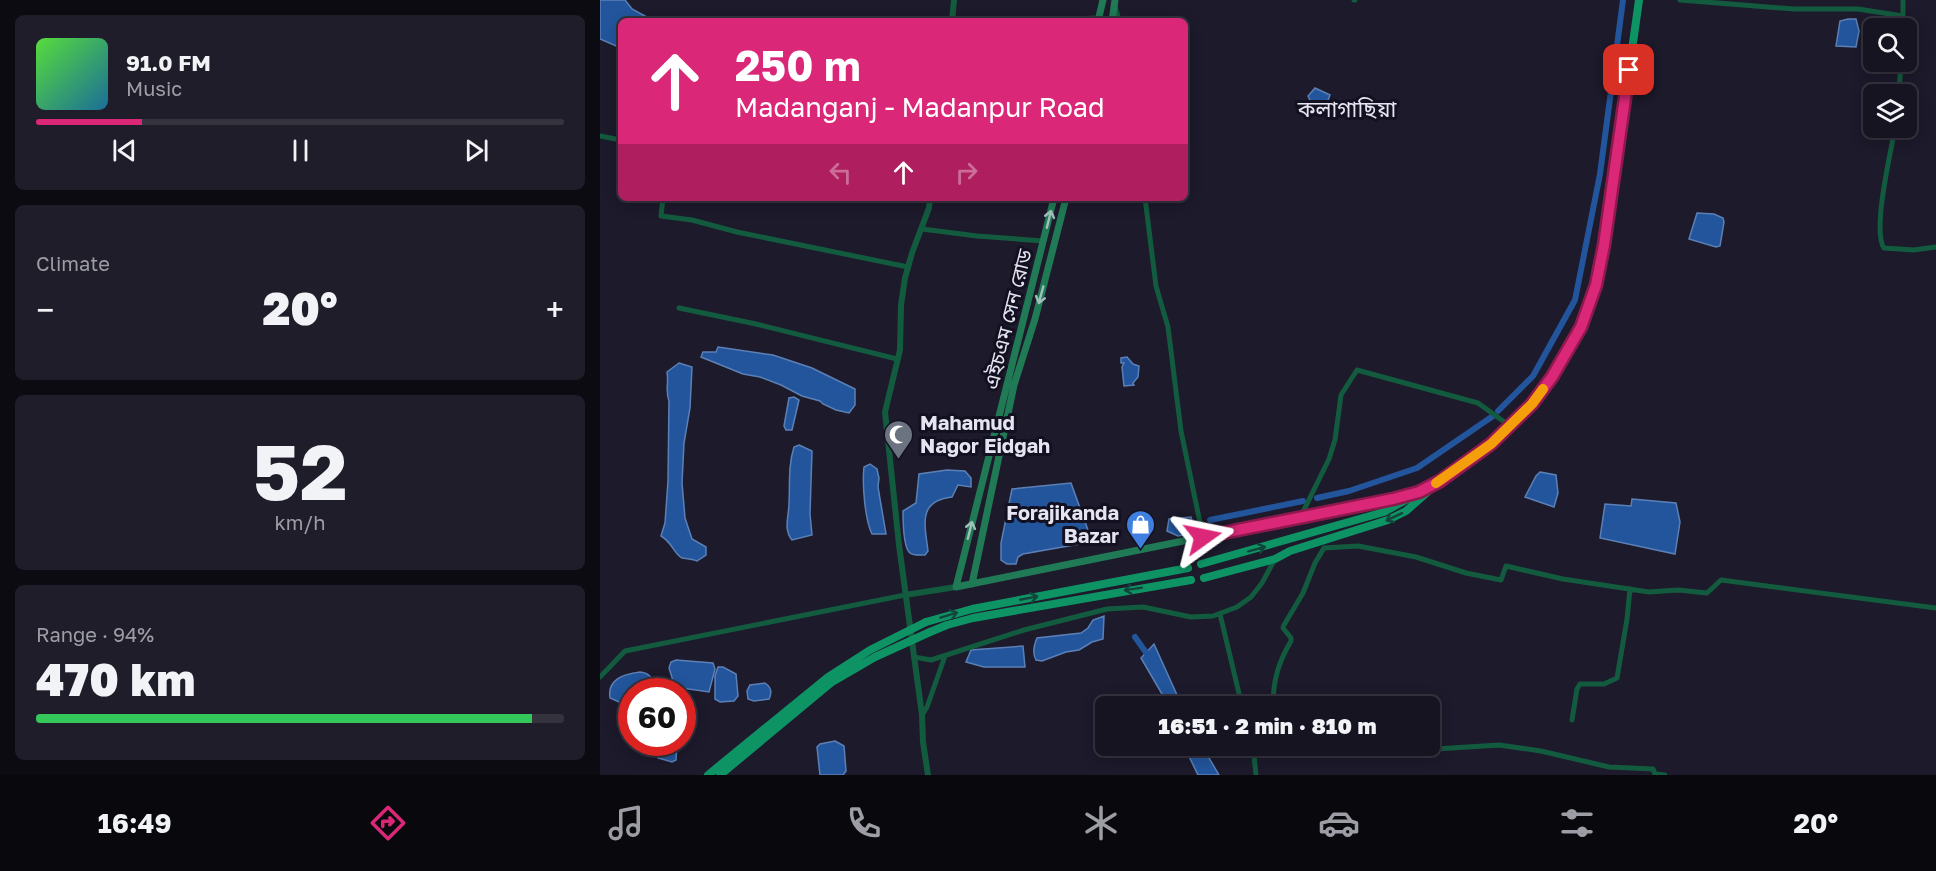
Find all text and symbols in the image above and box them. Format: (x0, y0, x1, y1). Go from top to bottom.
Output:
map controls (1863, 18, 1917, 138)
button: search (1863, 18, 1917, 72)
text: 250 m (735, 40, 861, 90)
icon: ahead (636, 42, 714, 120)
pin (1603, 44, 1654, 95)
text: 91.0 FM (126, 49, 211, 76)
icon: arrive (1612, 53, 1645, 86)
text: Music (126, 76, 182, 100)
button: layers (1863, 84, 1917, 138)
text: Madanganj - Madanpur Road (735, 91, 1105, 123)
district label: কলাগাছিয়া (1297, 95, 1397, 122)
icon: previous (108, 134, 141, 167)
icon: pause (284, 134, 317, 167)
icon: next (460, 134, 493, 167)
icon: left (824, 156, 857, 189)
icon: ahead (887, 156, 920, 189)
icon: right (950, 156, 983, 189)
one-way arrow (1043, 210, 1055, 229)
street label: এইচএম সেন রোড (978, 246, 1036, 391)
text: Climate (36, 251, 110, 275)
text: 20° (262, 281, 338, 335)
one-way arrow (1035, 285, 1046, 304)
text: − (36, 290, 54, 329)
text: + (546, 290, 564, 329)
place label: Mahamud Nagor Eidgah (920, 410, 1050, 457)
mosque icon: Mahamud Nagor Eidgah (883, 418, 915, 460)
text: 52 (252, 424, 348, 517)
place label: Forajikanda Bazar (1006, 500, 1119, 547)
position arrow (1171, 505, 1235, 569)
shop icon: Forajikanda Bazar (1124, 508, 1156, 550)
text: km/h (275, 510, 325, 534)
one-way arrow (1386, 511, 1404, 523)
one-way arrow (965, 521, 977, 540)
one-way arrow (1247, 542, 1266, 554)
one-way arrow (1124, 584, 1144, 595)
one-way arrow (1019, 592, 1039, 603)
one-way arrow (939, 609, 958, 620)
text: Range · 94% (36, 622, 154, 646)
text: 470 km (36, 652, 195, 706)
speed limit sign: 60 (618, 678, 696, 756)
text: 16:51 · 2 min · 810 m (1158, 712, 1377, 739)
icon: directions (367, 802, 409, 844)
icon: music (605, 802, 647, 844)
icon: phone (843, 802, 885, 844)
icon: climate (1080, 802, 1122, 844)
icon: car (1318, 802, 1360, 844)
icon: filters (1556, 802, 1598, 844)
text: 16:49 (98, 807, 172, 839)
text: 20° (1793, 807, 1838, 839)

